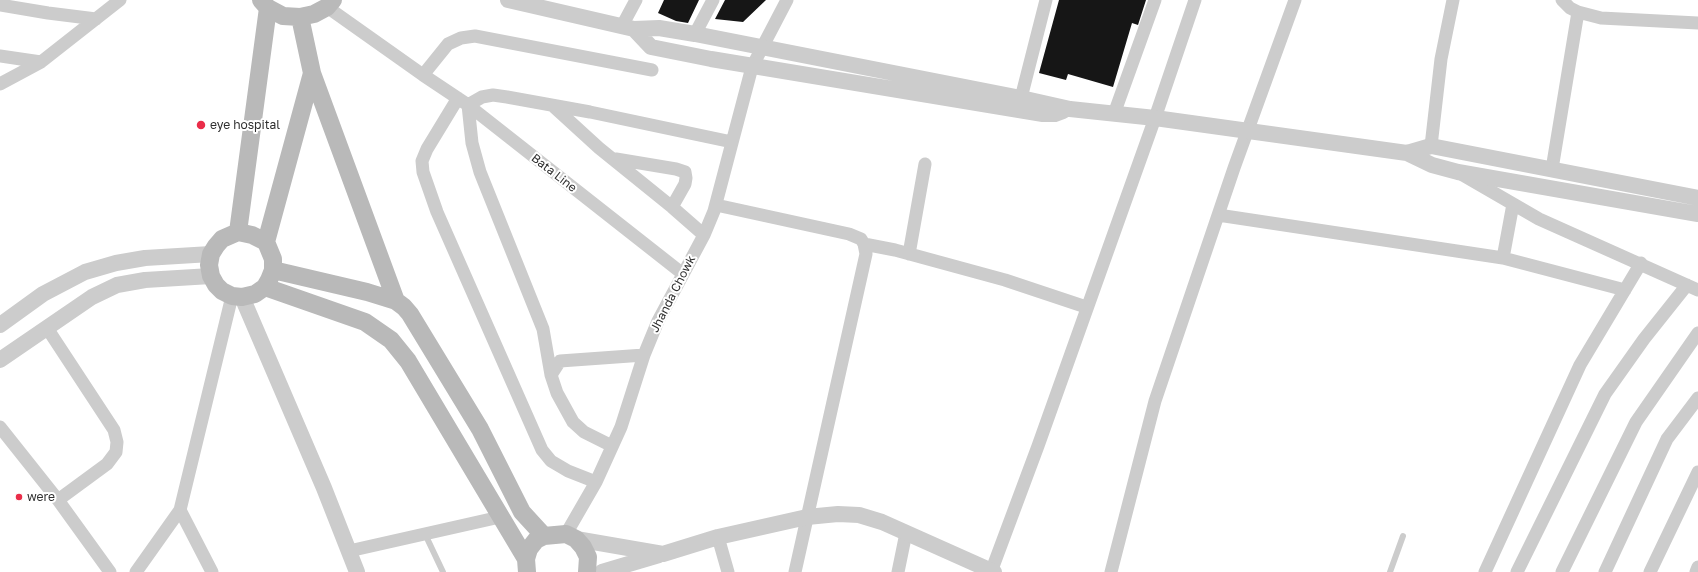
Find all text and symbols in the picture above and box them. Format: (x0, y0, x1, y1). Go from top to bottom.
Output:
place label: eye hospital (210, 118, 280, 132)
marker: eye hospital (195, 119, 207, 131)
street label: Bata Line (528, 151, 580, 195)
street label: Jhanda Chowk (647, 253, 699, 335)
place label: were (27, 490, 55, 504)
marker: were (14, 492, 24, 502)

